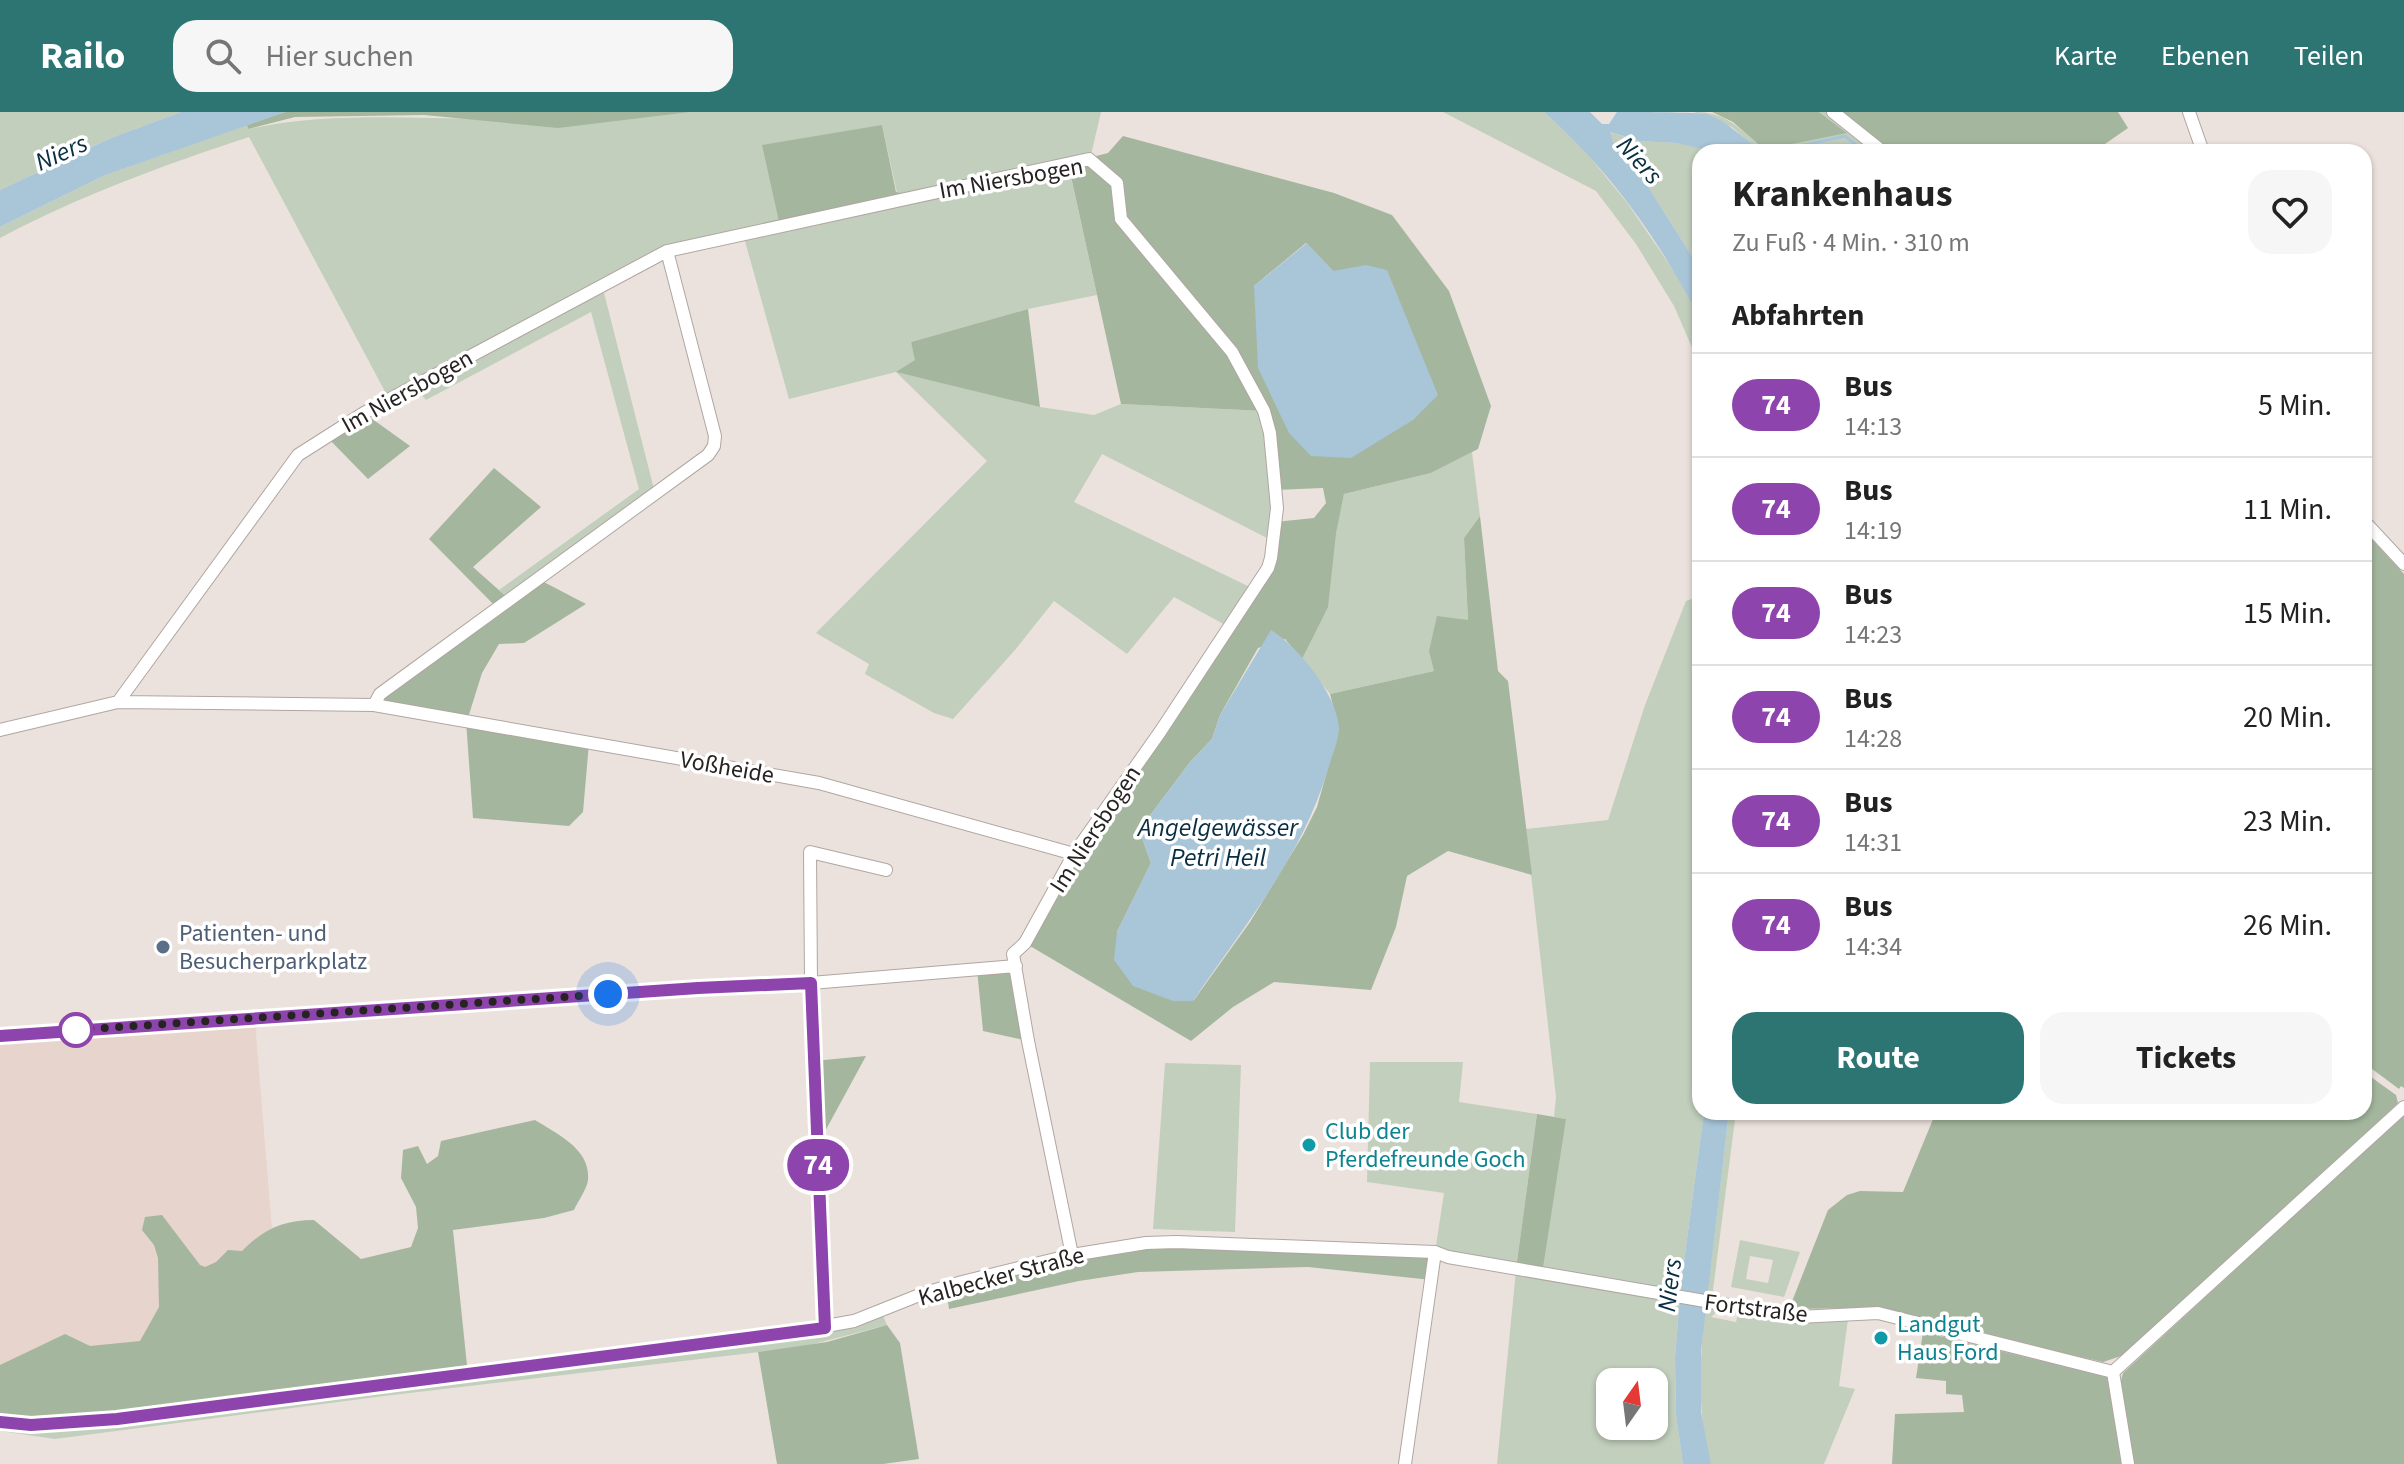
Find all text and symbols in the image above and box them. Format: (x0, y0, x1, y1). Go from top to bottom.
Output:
search box (173, 20, 733, 92)
text: Railo (40, 29, 125, 83)
icon: search (201, 34, 245, 78)
text: Hier suchen (265, 35, 414, 78)
text: Karte (2054, 36, 2117, 76)
text: Ebenen (2161, 36, 2250, 76)
text: Teilen (2294, 36, 2364, 76)
water label: Niers (29, 125, 93, 180)
water label: Niers (1608, 128, 1671, 193)
street label: Im Niersbogen (936, 149, 1086, 208)
text: Krankenhaus (1732, 167, 1952, 221)
button: heart (2248, 170, 2332, 254)
text: Zu Fuß · 4 Min. · 310 m (1732, 224, 1970, 261)
text: Abfahrten (1732, 294, 1864, 337)
street label: Im Niersbogen (335, 341, 479, 442)
text: Bus (1844, 365, 1892, 408)
text: 5 Min. (2258, 384, 2332, 427)
text: 74 (1761, 385, 1791, 425)
text: 14:13 (1844, 408, 1902, 445)
text: Bus (1844, 469, 1892, 512)
text: 11 Min. (2243, 488, 2332, 531)
text: 74 (1761, 489, 1791, 529)
text: 14:19 (1844, 512, 1902, 549)
text: Bus (1844, 573, 1892, 616)
text: 15 Min. (2243, 592, 2332, 635)
text: 74 (1761, 593, 1791, 633)
text: 14:23 (1844, 616, 1902, 653)
text: Bus (1844, 677, 1892, 720)
text: 20 Min. (2243, 696, 2332, 739)
text: 74 (1761, 697, 1791, 737)
text: 14:28 (1844, 720, 1902, 757)
street label: Voßheide (677, 742, 777, 793)
street label: Im Niersbogen (1041, 759, 1150, 900)
text: Bus (1844, 781, 1892, 824)
text: 23 Min. (2243, 800, 2332, 843)
text: 74 (1761, 801, 1791, 841)
water label: Angelgewässer Petri Heil (1136, 809, 1299, 876)
text: 14:31 (1844, 824, 1902, 861)
text: Bus (1844, 885, 1892, 928)
text: 26 Min. (2243, 904, 2332, 947)
text: 74 (1761, 905, 1791, 945)
place label: Patienten- und Besucherparkplatz (179, 916, 367, 979)
text: 14:34 (1844, 928, 1902, 965)
marker: Patienten- und Besucherparkplatz (154, 938, 172, 956)
your location (588, 974, 628, 1014)
button: Route (1732, 1012, 2024, 1104)
button: Tickets (2040, 1012, 2332, 1104)
unlabelled marker (59, 1013, 93, 1047)
place label: Club der Pferdefreunde Goch (1325, 1114, 1526, 1177)
marker: Club der Pferdefreunde Goch (1300, 1136, 1318, 1154)
line badge: 74 (782, 1139, 854, 1191)
text: 74 (803, 1145, 833, 1185)
street label: Kalbecker Straße (914, 1237, 1088, 1315)
water label: Niers (1648, 1256, 1691, 1314)
street label: Fortstraße (1702, 1285, 1810, 1332)
place label: Landgut Haus Ford (1897, 1307, 1999, 1370)
marker: Landgut Haus Ford (1872, 1329, 1890, 1347)
north arrow (1596, 1368, 1668, 1440)
map controls (1596, 1368, 1668, 1440)

